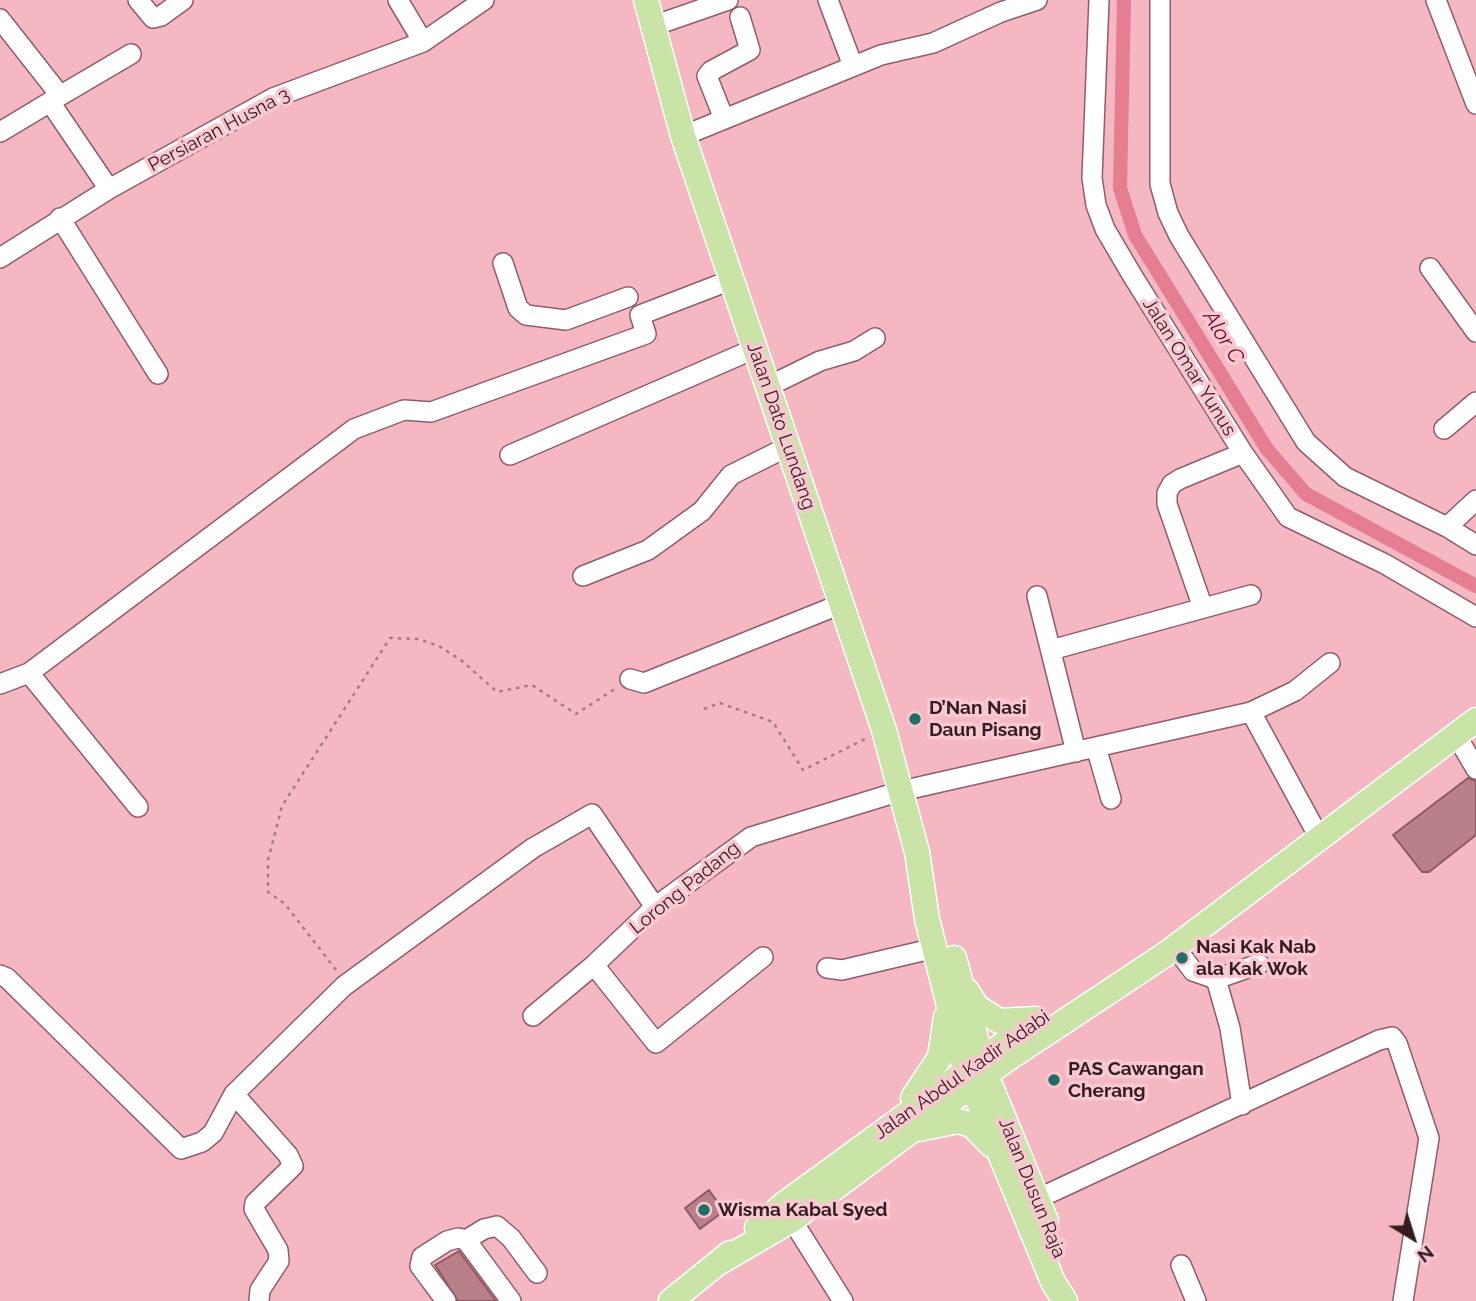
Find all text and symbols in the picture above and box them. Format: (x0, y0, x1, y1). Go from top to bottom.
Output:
street label: Persiaran Husna 3 (144, 83, 294, 177)
street label: Jalan Omar Yunus (1137, 294, 1241, 440)
water label: Alor C (1197, 306, 1249, 368)
street label: Jalan Dato Lundang (742, 339, 820, 513)
place label: D’Nan Nasi Daun Pisang (929, 697, 1042, 741)
marker: D’Nan Nasi Daun Pisang (907, 711, 923, 727)
street label: Lorong Padang (626, 837, 744, 939)
place label: Nasi Kak Nab ala Kak Wok (1196, 936, 1316, 980)
marker: Nasi Kak Nab ala Kak Wok (1174, 950, 1190, 966)
street label: Jalan Abdul Kadir Adabi (870, 1006, 1054, 1144)
place label: PAS Cawangan Cherang (1068, 1058, 1204, 1102)
marker: PAS Cawangan Cherang (1046, 1072, 1062, 1088)
street label: Jalan Dusun Raja (993, 1115, 1071, 1261)
place label: Wisma Kabal Syed (718, 1199, 888, 1221)
marker: Wisma Kabal Syed (696, 1202, 712, 1218)
north arrow (1378, 1203, 1448, 1273)
text: N (1413, 1241, 1438, 1268)

